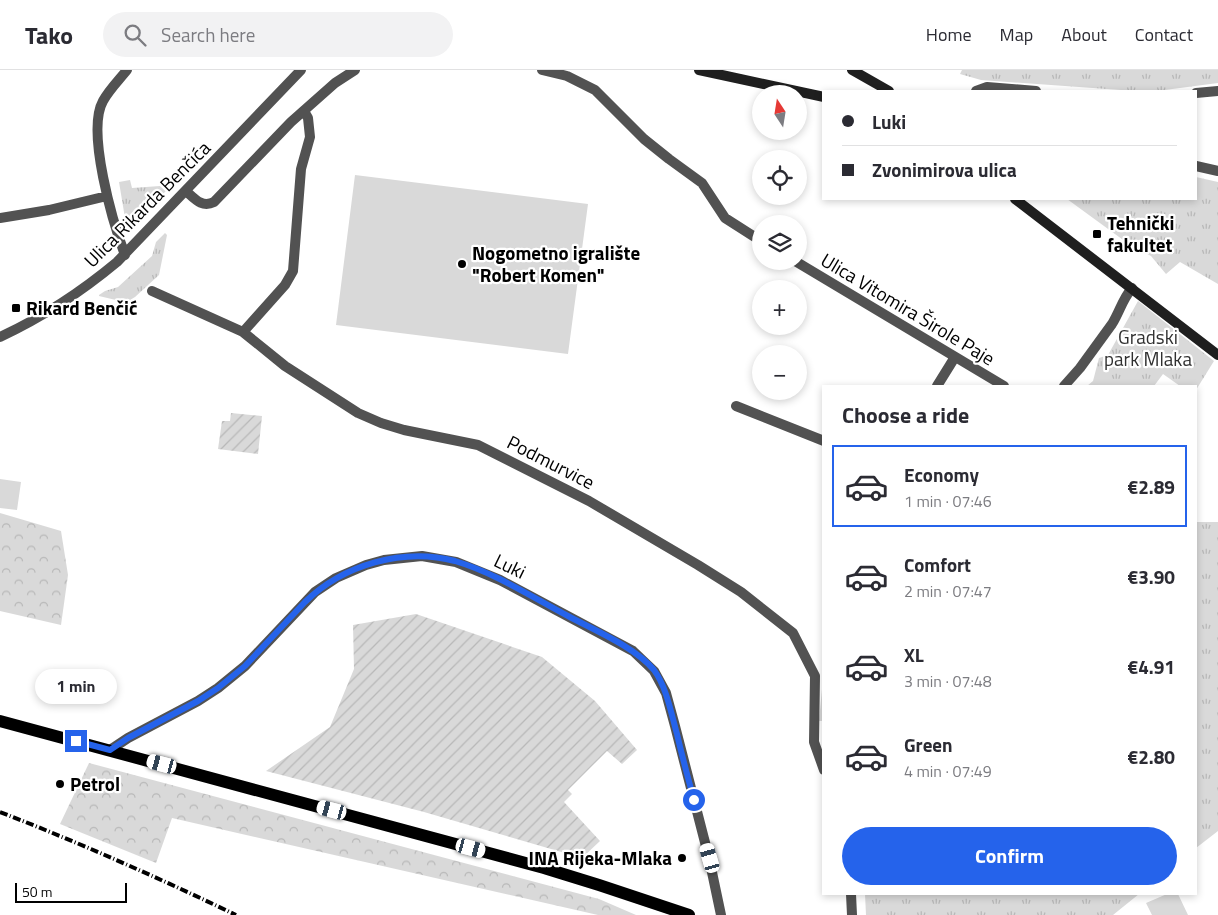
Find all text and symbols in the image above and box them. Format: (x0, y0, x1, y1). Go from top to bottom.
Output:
search box (103, 12, 453, 57)
text: Tako (25, 17, 73, 53)
text: Search here (161, 20, 255, 49)
icon: search (121, 21, 149, 49)
text: Home (926, 21, 972, 48)
text: Map (1000, 21, 1033, 48)
text: About (1061, 21, 1107, 48)
text: Contact (1135, 21, 1193, 48)
north arrow (752, 85, 808, 140)
map controls (752, 85, 807, 400)
text: Luki (872, 107, 906, 136)
street label: Ulica Rikarda Benčića (77, 133, 217, 274)
button: locate (752, 150, 807, 205)
text: Zvonimirova ulica (872, 155, 1017, 184)
place label: Tehnički fakultet (1107, 208, 1174, 259)
button: layers (752, 215, 807, 270)
marker: Tehnički fakultet (1091, 228, 1103, 240)
place label: Nogometno igralište "Robert Komen" (472, 238, 640, 289)
street label: Ulica Vitomira Širole Paje (816, 245, 1001, 372)
marker: Nogometno igralište "Robert Komen" (456, 258, 468, 270)
button: + (752, 280, 807, 335)
place label: Rikard Benčić (26, 293, 137, 322)
marker: Rikard Benčić (10, 302, 22, 314)
park label: Gradski park Mlaka (1104, 322, 1192, 373)
button: − (752, 345, 807, 400)
text: Choose a ride (842, 398, 969, 432)
street label: Podmurvice (502, 427, 600, 496)
text: Economy (904, 460, 979, 489)
icon: car (844, 464, 889, 509)
text: €2.89 (1128, 472, 1175, 501)
text: 1 min · 07:46 (904, 489, 992, 513)
street label: Luki (489, 545, 531, 586)
text: Comfort (904, 550, 971, 579)
icon: car (844, 554, 889, 599)
text: €3.90 (1128, 562, 1175, 591)
text: 2 min · 07:47 (904, 579, 992, 603)
text: XL (904, 640, 924, 669)
icon: car (844, 644, 889, 689)
text: €4.91 (1128, 652, 1175, 681)
callout: 1 min (35, 668, 117, 704)
text: 3 min · 07:48 (904, 669, 992, 693)
text: 1 min (57, 674, 95, 698)
route end (65, 730, 87, 752)
text: Green (904, 730, 953, 759)
icon: car (844, 734, 889, 779)
text: €2.80 (1128, 742, 1175, 771)
car (145, 753, 178, 775)
text: 4 min · 07:49 (904, 759, 992, 783)
place label: Petrol (70, 769, 120, 798)
marker: Petrol (54, 778, 66, 790)
route start (683, 789, 705, 811)
car (315, 799, 348, 821)
button: Confirm (842, 827, 1177, 885)
car (454, 837, 487, 859)
car (698, 842, 721, 874)
place label: INA Rijeka-Mlaka (529, 843, 672, 872)
marker: INA Rijeka-Mlaka (676, 852, 688, 864)
scale bar (15, 880, 128, 903)
text: 50 m (22, 881, 52, 902)

